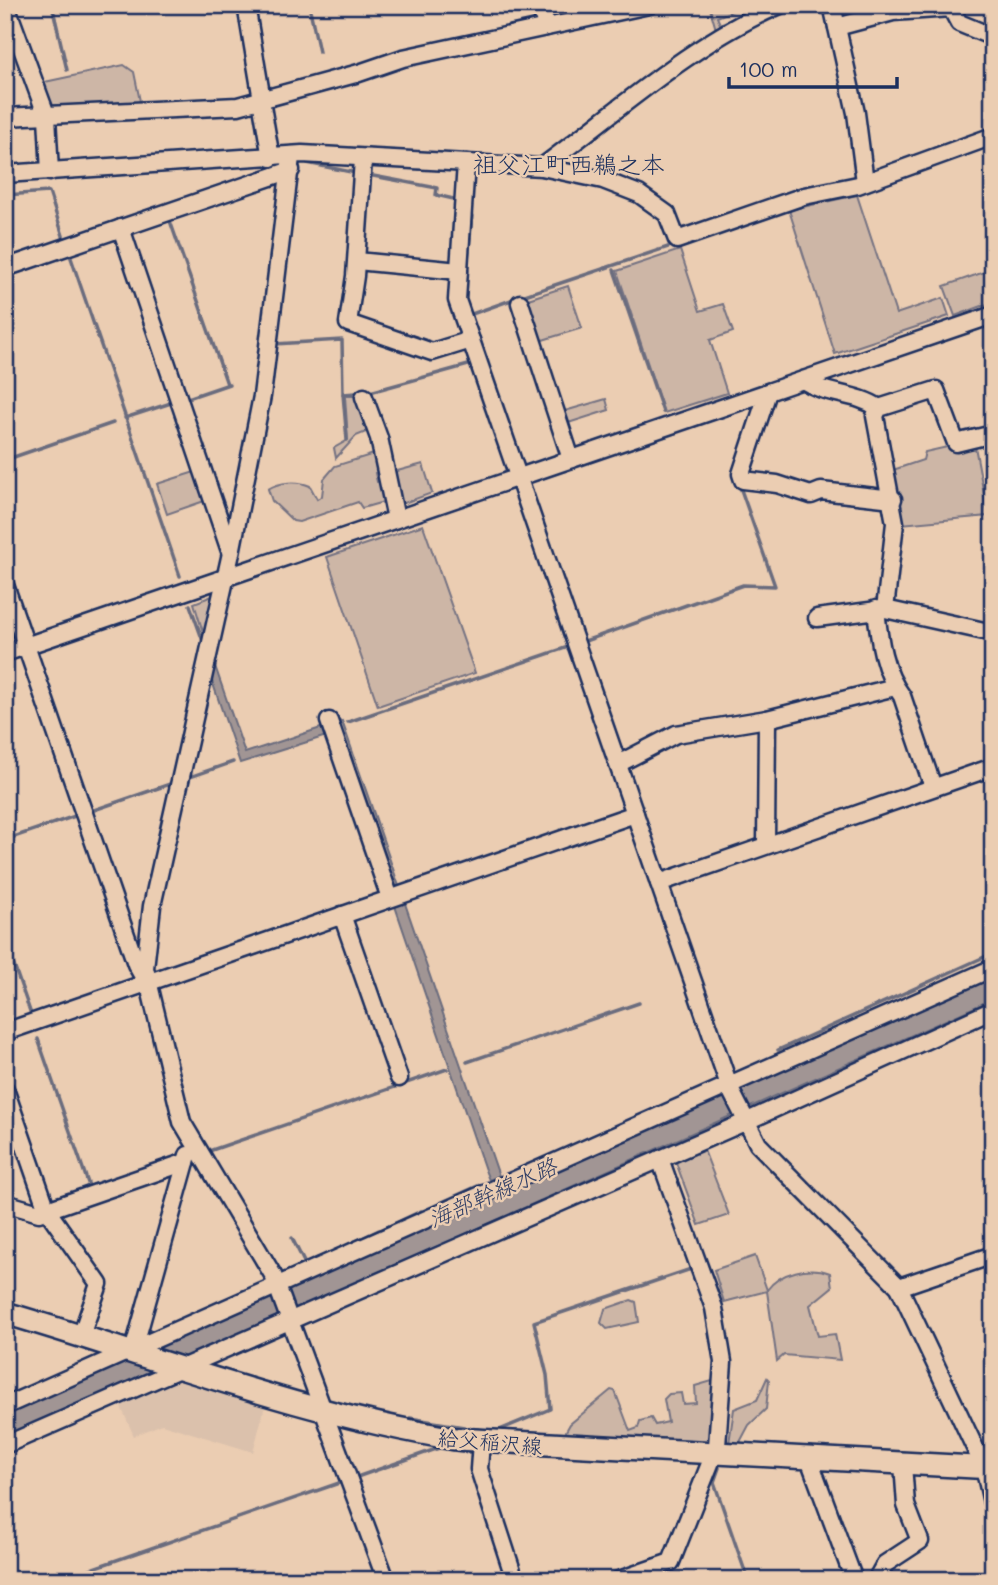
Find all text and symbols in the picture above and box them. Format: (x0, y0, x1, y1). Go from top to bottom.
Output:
scale bar (729, 46, 897, 90)
text: 100 m (739, 55, 798, 82)
district label: 祖父江町西鵜之本 (473, 148, 665, 179)
water label: 海部幹線水路 (423, 1149, 563, 1234)
street label: 給父稲沢線 (437, 1423, 543, 1459)

